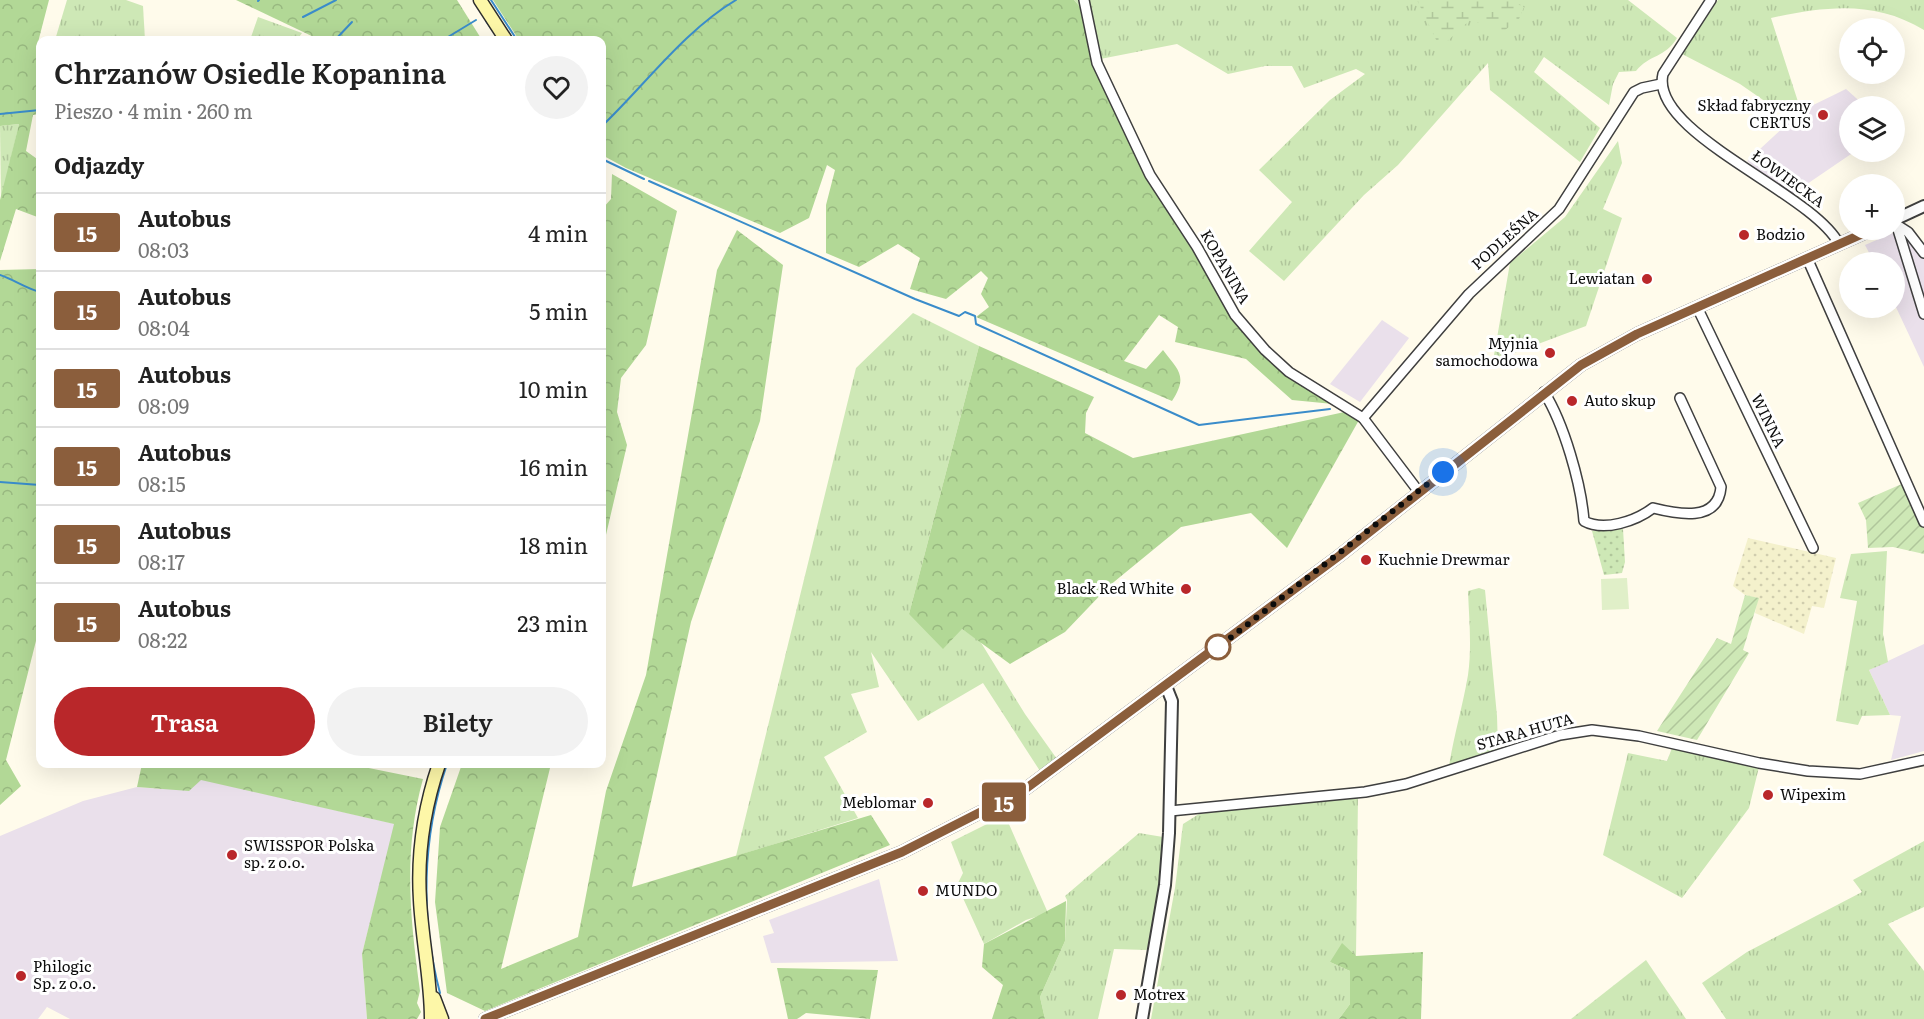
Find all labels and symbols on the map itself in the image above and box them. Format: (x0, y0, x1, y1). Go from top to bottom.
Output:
place label: Skład fabryczny CERTUS (1698, 93, 1811, 133)
marker: Skład fabryczny CERTUS (1816, 108, 1830, 122)
street label: ŁOWIECKA (1748, 143, 1830, 212)
street label: PODLEŚNA (1466, 202, 1542, 274)
place label: Bodzio (1756, 222, 1805, 245)
street label: KOPANINA (1196, 225, 1257, 308)
marker: Bodzio (1737, 228, 1751, 242)
place label: Lewiatan (1569, 266, 1635, 289)
marker: Lewiatan (1640, 272, 1654, 286)
place label: Myjnia samochodowa (1436, 331, 1539, 371)
marker: Myjnia samochodowa (1543, 346, 1557, 360)
place label: Auto skup (1584, 388, 1656, 411)
street label: WINNA (1746, 389, 1792, 451)
marker: Auto skup (1565, 394, 1579, 408)
your location (1428, 457, 1458, 487)
place label: Kuchnie Drewmar (1378, 547, 1510, 570)
marker: Kuchnie Drewmar (1359, 553, 1373, 567)
place label: Black Red White (1057, 576, 1174, 599)
marker: Black Red White (1179, 582, 1193, 596)
unlabelled marker (1205, 634, 1231, 660)
street label: STARA HUTA (1474, 706, 1576, 755)
line badge: 15 (977, 782, 1031, 822)
place label: Wipexim (1780, 782, 1847, 805)
marker: Wipexim (1761, 788, 1775, 802)
place label: Meblomar (842, 790, 916, 813)
marker: Meblomar (921, 796, 935, 810)
place label: SWISSPOR Polska sp. z o.o. (244, 833, 375, 873)
marker: SWISSPOR Polska sp. z o.o. (225, 848, 239, 862)
place label: MUNDO (935, 878, 997, 901)
marker: MUNDO (916, 884, 930, 898)
place label: Philogic Sp. z o.o. (33, 954, 96, 994)
marker: Philogic Sp. z o.o. (14, 969, 28, 983)
place label: Motrex (1133, 982, 1186, 1005)
marker: Motrex (1114, 988, 1128, 1002)

